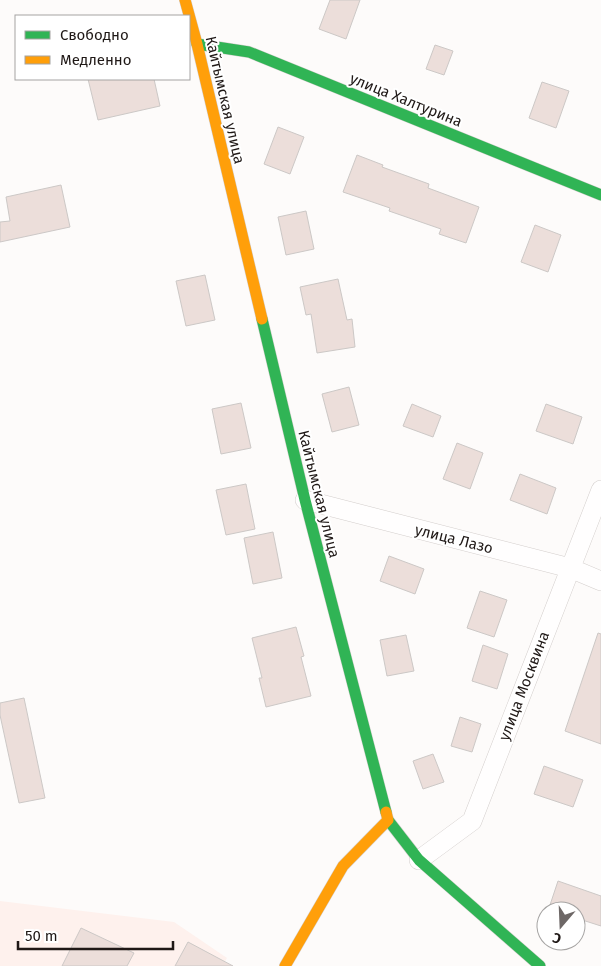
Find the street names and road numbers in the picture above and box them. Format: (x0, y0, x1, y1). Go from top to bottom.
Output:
street label: Кайтымская улица (202, 34, 248, 166)
street label: улица Халтурина (347, 69, 465, 131)
street label: Кайтымская улица (294, 428, 344, 560)
street label: улица Лазо (413, 521, 495, 557)
street label: улица Москвина (495, 629, 553, 743)

